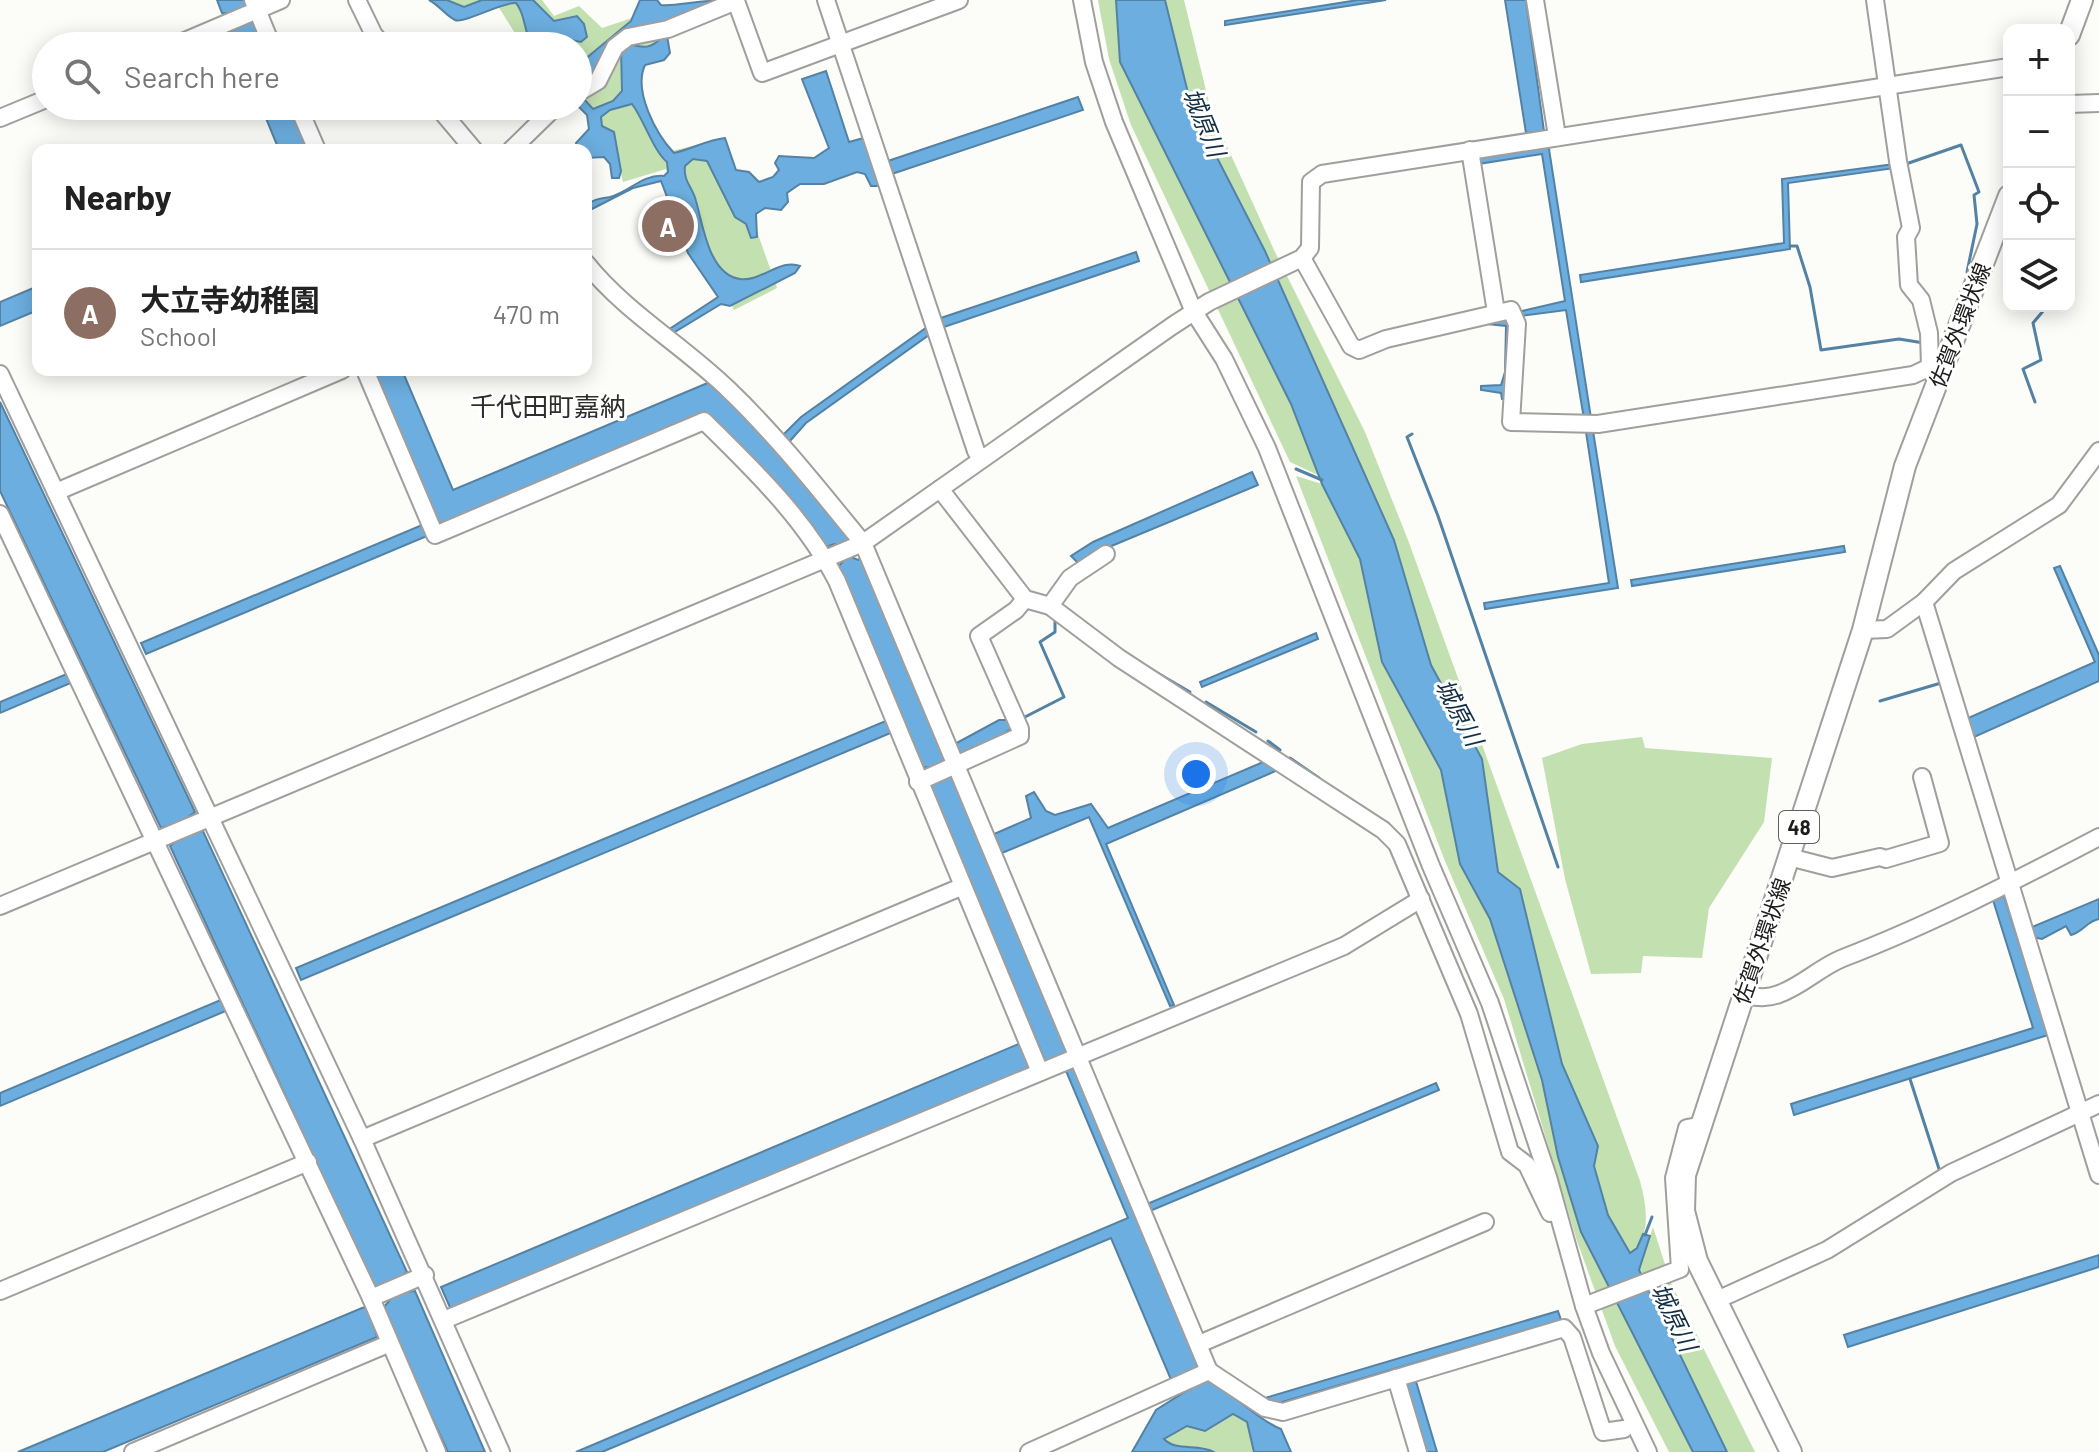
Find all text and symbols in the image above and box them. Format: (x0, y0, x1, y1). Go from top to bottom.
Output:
map controls (2003, 24, 2075, 312)
button: + (2003, 24, 2075, 96)
search box (32, 32, 592, 120)
icon: search (60, 54, 104, 98)
text: Search here (124, 58, 280, 94)
water label: 城原川 (1178, 83, 1233, 164)
button: − (2003, 96, 2075, 168)
button: locate (2003, 168, 2075, 240)
text: Nearby (64, 176, 172, 217)
pin: A (642, 196, 694, 256)
button: layers (2003, 240, 2075, 312)
street label: 佐賀外環状線 (1923, 259, 1995, 391)
text: 大立寺幼稚園 (140, 281, 320, 317)
text: A (81, 298, 99, 329)
text: 470 m (493, 298, 560, 329)
text: School (140, 320, 217, 351)
district label: 千代田町嘉納 (470, 390, 626, 421)
water label: 城原川 (1430, 673, 1491, 753)
your location (1176, 754, 1216, 794)
road number: 48 (1779, 811, 1819, 843)
street label: 佐賀外環状線 (1727, 874, 1795, 1008)
water label: 城原川 (1646, 1278, 1705, 1358)

